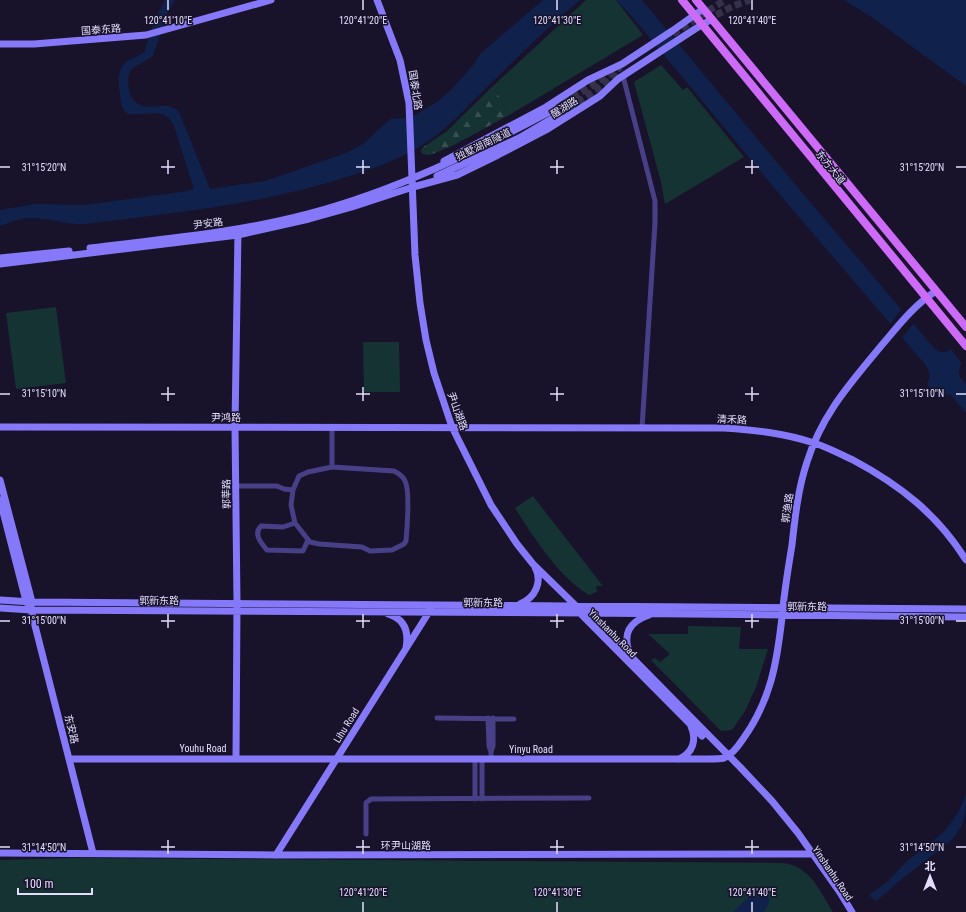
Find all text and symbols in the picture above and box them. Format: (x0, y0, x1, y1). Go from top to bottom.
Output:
text: 120°41'10"E (144, 15, 192, 26)
text: 120°41'20"E (339, 15, 387, 26)
text: 120°41'30"E (533, 15, 581, 26)
text: 120°41'40"E (728, 15, 776, 26)
street label: 国泰东路 (81, 23, 121, 36)
street label: 国泰北路 (407, 69, 424, 111)
street label: 醒湖路 (549, 95, 580, 120)
street label: 独墅湖南隧道 (454, 126, 513, 163)
street label: 东方大道 (814, 148, 847, 186)
text: 31°15'20"N (22, 162, 66, 173)
text: 31°15'20"N (900, 162, 944, 173)
street label: 尹安路 (193, 216, 224, 231)
text: 31°15'10"N (22, 388, 66, 399)
text: 31°15'10"N (900, 388, 944, 399)
street label: 尹山湖路 (446, 390, 470, 432)
street label: 尹鸿路 (211, 412, 241, 423)
street label: 清禾路 (717, 413, 747, 426)
street label: 郭莘路 (221, 479, 232, 509)
street label: 郭渔路 (780, 492, 795, 524)
street label: 郭新东路 (139, 595, 179, 606)
street label: 郭新东路 (463, 597, 503, 608)
street label: 郭新东路 (787, 601, 827, 612)
street label: Yinshanhu Road (586, 607, 639, 660)
text: 31°15'00"N (22, 615, 66, 626)
text: 31°15'00"N (900, 615, 944, 626)
street label: Lihu Road (331, 706, 361, 745)
street label: 东安路 (63, 713, 80, 745)
street label: Youhu Road (180, 743, 226, 754)
street label: Yinyu Road (509, 744, 553, 755)
street label: 环尹山湖路 (381, 840, 431, 851)
text: 31°14'50"N (22, 842, 66, 853)
text: 31°14'50"N (900, 842, 944, 853)
street label: Yinshanhu Road (810, 844, 855, 903)
north arrow (910, 856, 950, 896)
text: 北 (925, 860, 936, 873)
scale bar (18, 870, 92, 896)
text: 100 m (24, 877, 54, 891)
text: 120°41'20"E (339, 887, 387, 898)
text: 120°41'30"E (533, 887, 581, 898)
text: 120°41'40"E (728, 887, 776, 898)

